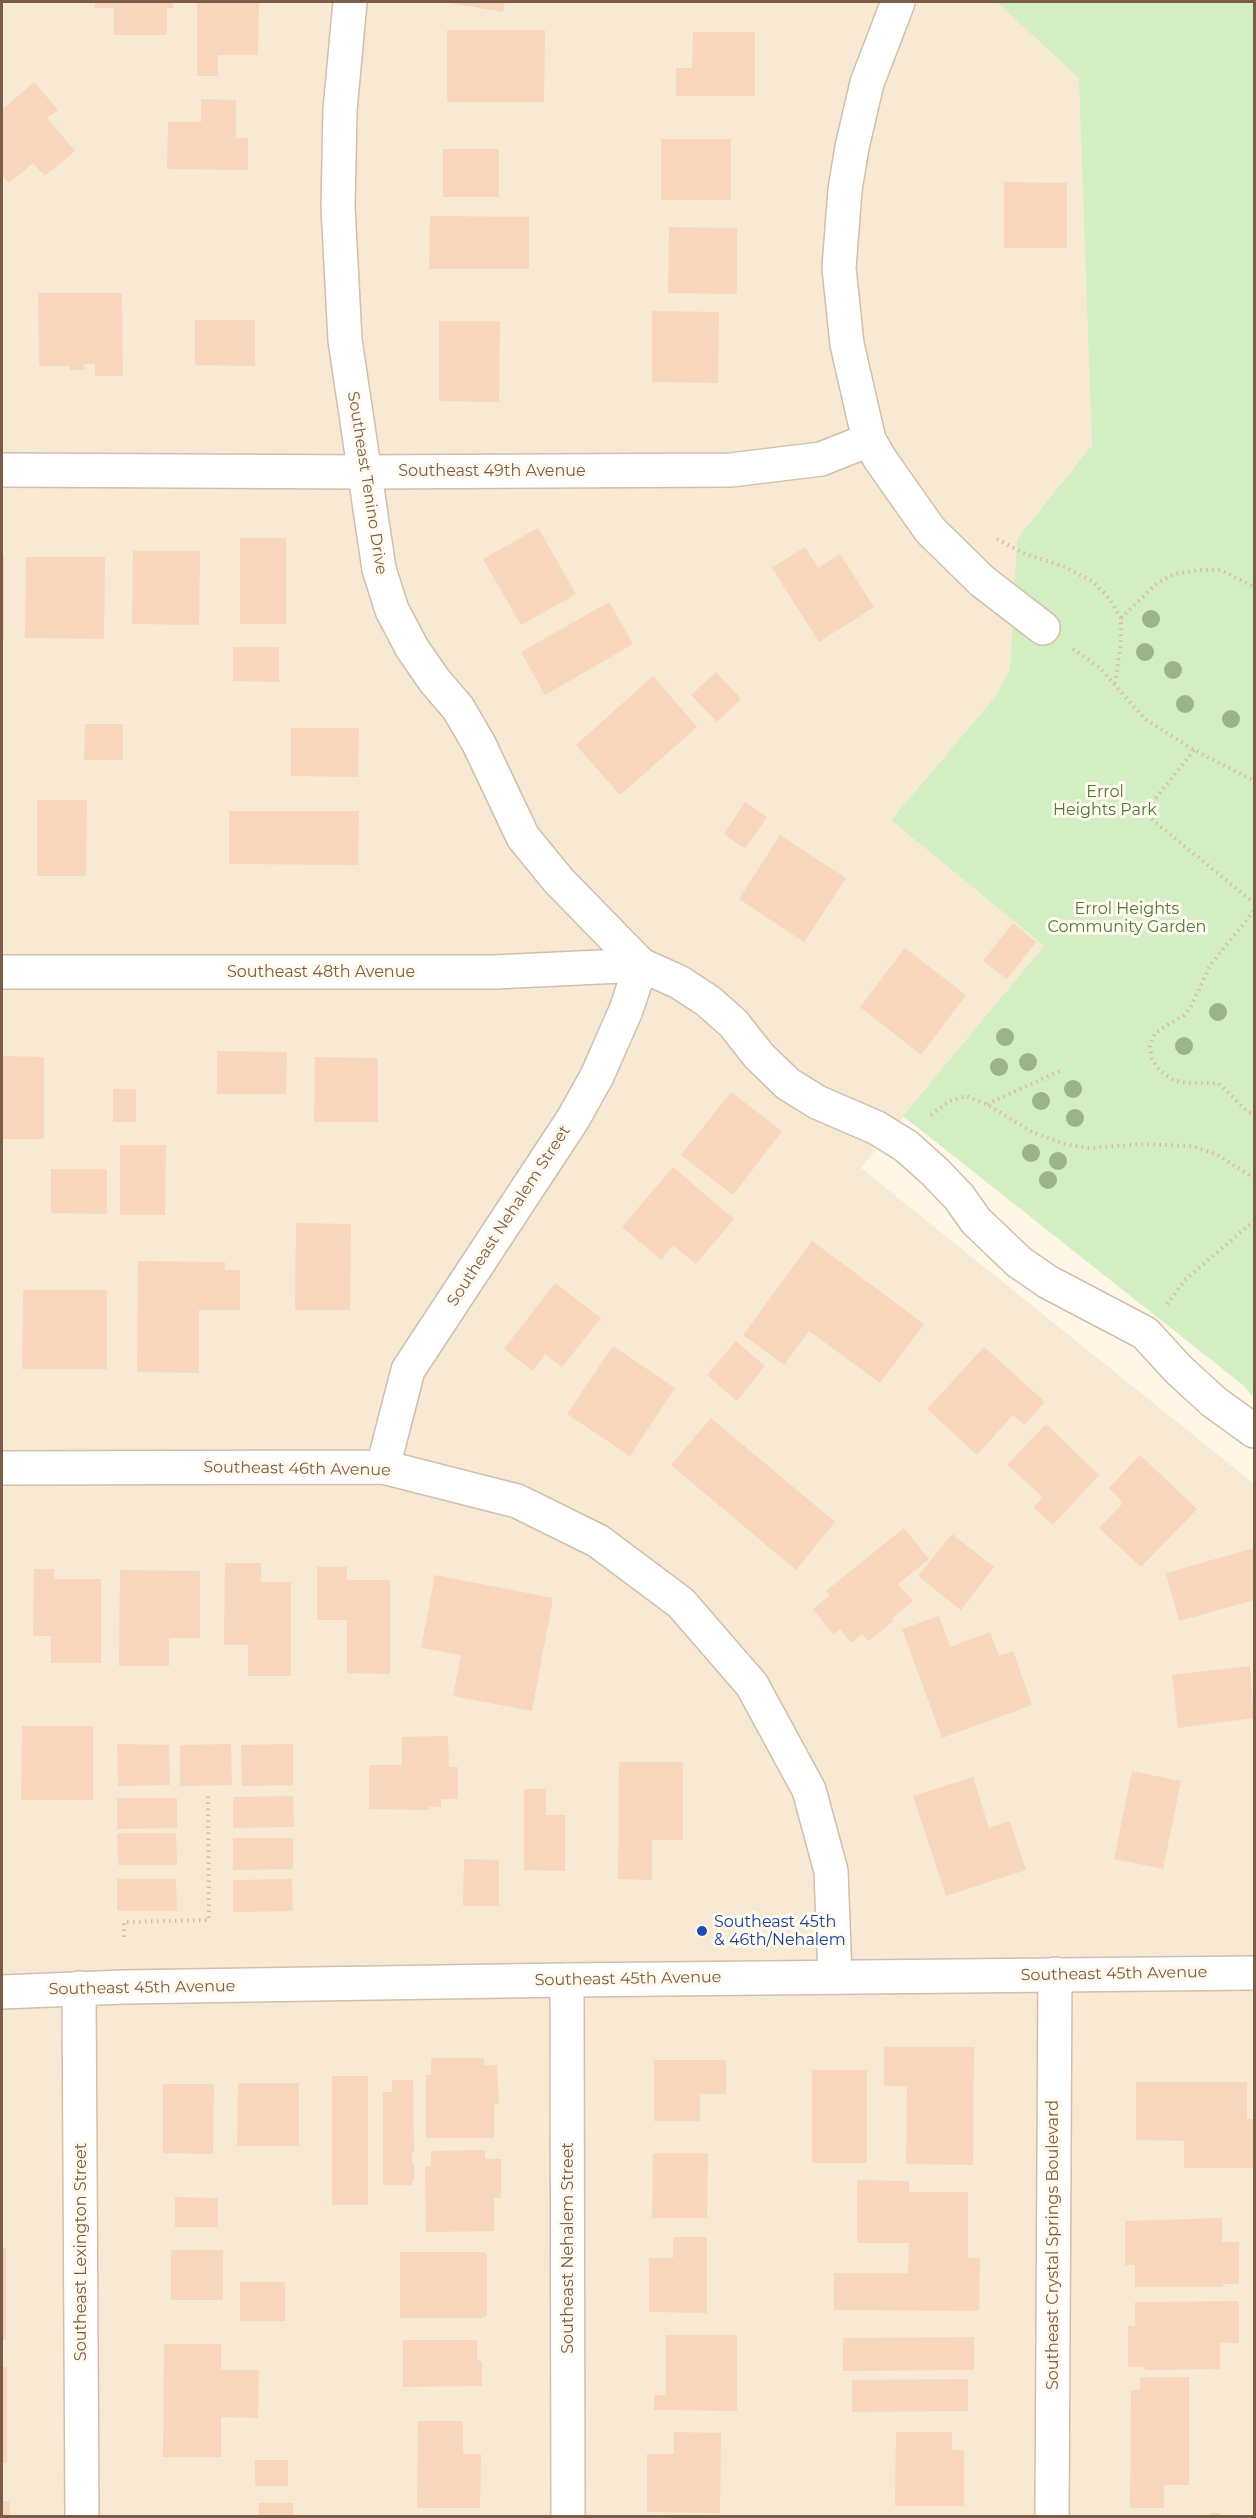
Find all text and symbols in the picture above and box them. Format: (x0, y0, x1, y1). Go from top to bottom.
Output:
street label: Southeast Tenino Drive (343, 390, 391, 576)
street label: Southeast 49th Avenue (398, 461, 586, 481)
park label: Errol Heights Park (1053, 782, 1157, 820)
park label: Errol Heights Community Garden (1048, 899, 1206, 937)
street label: Southeast 48th Avenue (227, 962, 415, 982)
street label: Southeast Nehalem Street (443, 1122, 575, 1310)
street label: Southeast 46th Avenue (203, 1458, 391, 1480)
place label: Southeast 45th & 46th/Nehalem (714, 1912, 846, 1950)
marker: Southeast 45th & 46th/Nehalem (695, 1924, 709, 1938)
street label: Southeast 45th Avenue (1020, 1963, 1208, 1985)
street label: Southeast 45th Avenue (534, 1968, 722, 1990)
street label: Southeast 45th Avenue (48, 1977, 236, 1999)
street label: Southeast Crystal Springs Boulevard (1043, 2100, 1063, 2390)
street label: Southeast Nehalem Street (558, 2142, 578, 2354)
street label: Southeast Lexington Street (71, 2143, 91, 2361)

